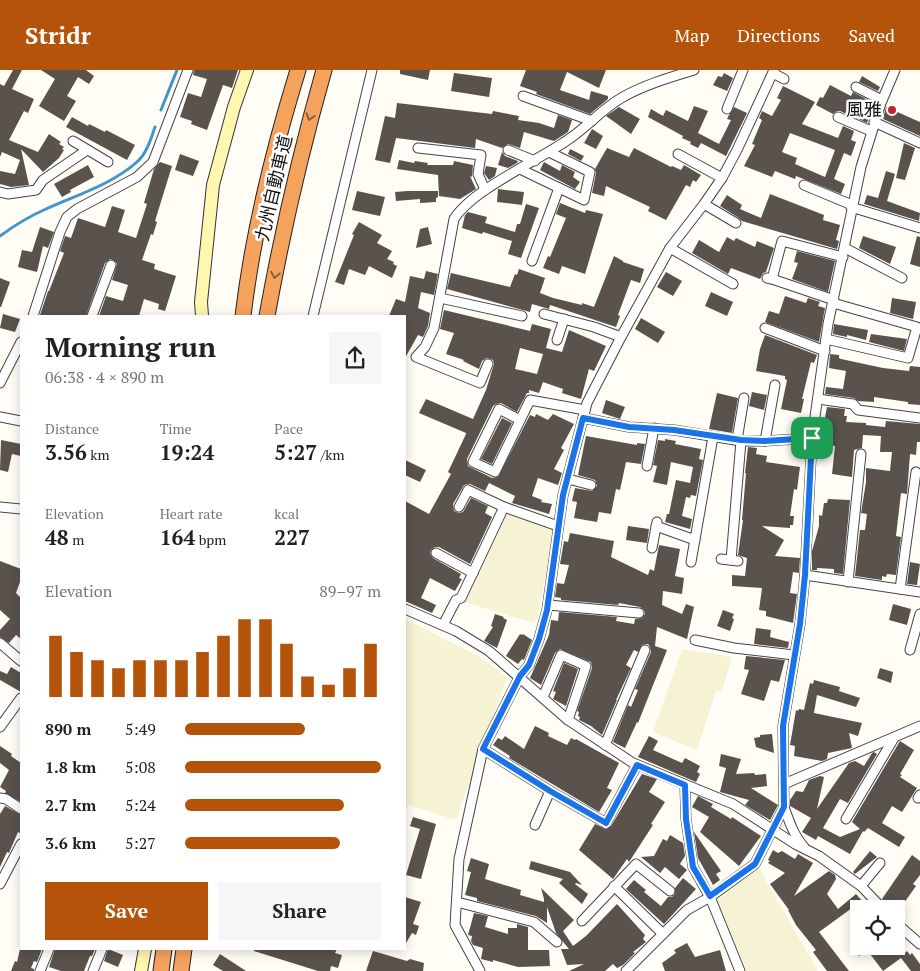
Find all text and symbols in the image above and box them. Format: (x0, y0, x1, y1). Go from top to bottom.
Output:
text: Stridr (25, 19, 91, 51)
text: Map (674, 23, 709, 47)
text: Directions (737, 23, 820, 47)
text: Saved (848, 23, 895, 47)
place label: 風雅 (846, 97, 882, 121)
marker: 風雅 (886, 104, 898, 116)
one-way arrow (306, 112, 316, 121)
street label: 九州自動車道 (249, 132, 297, 243)
one-way arrow (270, 271, 280, 280)
text: Morning run (45, 328, 216, 365)
button: share (329, 332, 381, 384)
text: 06:38 · 4 × 890 m (45, 366, 164, 388)
pin (791, 417, 833, 459)
text: Distance (45, 419, 99, 438)
text: Time (160, 419, 192, 438)
text: Pace (274, 419, 303, 438)
icon: arrive (798, 424, 826, 452)
text: 3.56 (45, 438, 87, 466)
text: 19:24 (160, 438, 214, 466)
text: 5:27 (274, 438, 317, 466)
text: km (87, 445, 110, 464)
text: /km (317, 445, 345, 464)
text: Elevation (45, 504, 104, 523)
text: Heart rate (160, 504, 223, 523)
text: kcal (274, 504, 299, 523)
text: 48 (45, 523, 69, 551)
text: 164 (160, 523, 195, 551)
text: 227 (274, 523, 310, 551)
text: m (69, 530, 84, 549)
text: bpm (195, 530, 226, 549)
text: Elevation (45, 580, 112, 602)
text: 89–97 m (319, 580, 381, 602)
text: 890 m (45, 718, 91, 740)
text: 5:49 (125, 718, 156, 740)
text: 1.8 km (45, 756, 96, 778)
text: 5:08 (125, 756, 156, 778)
text: 2.7 km (45, 794, 96, 816)
text: 5:24 (125, 794, 156, 816)
text: 3.6 km (45, 832, 96, 854)
text: 5:27 (125, 832, 156, 854)
button: Save (45, 882, 208, 940)
button: Share (218, 882, 381, 940)
map controls (850, 900, 905, 955)
button: locate (850, 900, 905, 955)

